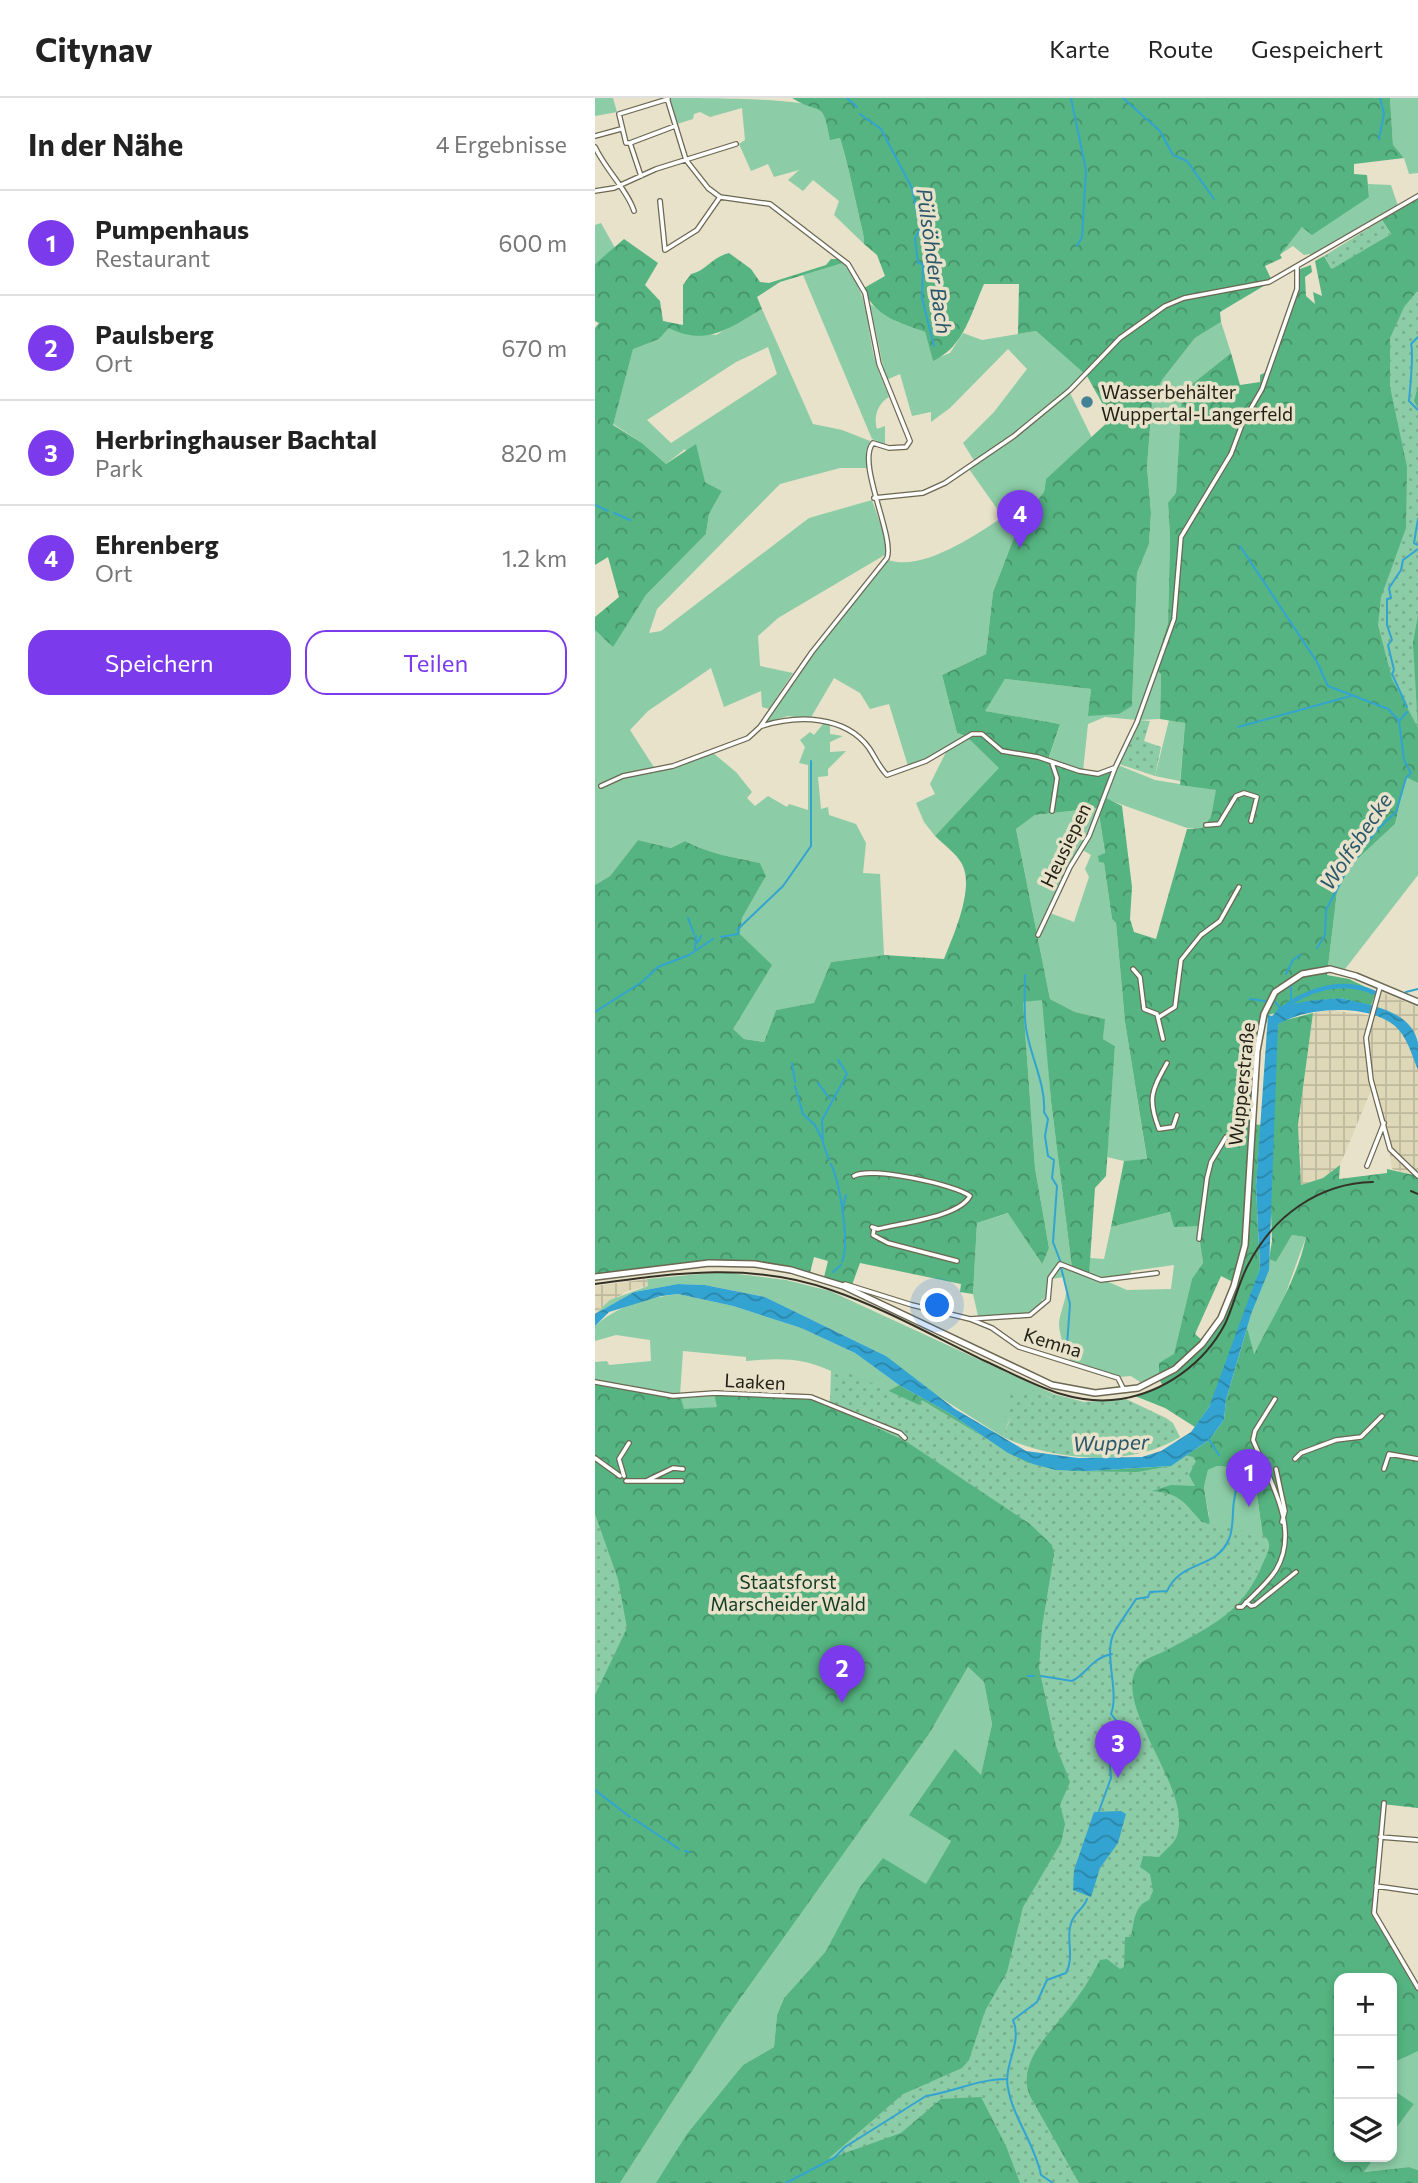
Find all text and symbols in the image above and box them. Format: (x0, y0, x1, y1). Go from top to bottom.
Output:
text: Citynav (35, 28, 153, 69)
text: Karte (1049, 34, 1110, 63)
text: Route (1148, 34, 1213, 63)
text: Gespeichert (1251, 34, 1383, 63)
text: In der Nähe (28, 125, 183, 162)
text: 4 Ergebnisse (436, 130, 567, 158)
water label: Pülsöhder Bach (912, 186, 958, 336)
text: Pumpenhaus (95, 213, 249, 244)
text: 1 (46, 229, 56, 257)
text: 600 m (499, 229, 567, 257)
text: Restaurant (95, 244, 210, 272)
text: Paulsberg (95, 318, 214, 349)
text: 2 (44, 334, 58, 362)
text: 670 m (502, 334, 567, 362)
text: Ort (95, 349, 132, 377)
place label: Wasserbehälter Wuppertal-Langerfeld (1101, 380, 1293, 425)
marker: Wasserbehälter Wuppertal-Langerfeld (1079, 394, 1095, 410)
text: Herbringhauser Bachtal (95, 423, 377, 454)
text: 3 (44, 439, 58, 467)
text: 820 m (501, 439, 567, 467)
text: Park (95, 454, 143, 482)
pin: 4 (997, 490, 1043, 548)
text: Ehrenberg (95, 528, 219, 559)
text: 4 (44, 544, 58, 572)
text: 1.2 km (502, 544, 567, 572)
text: Ort (95, 559, 132, 587)
button: Speichern (28, 630, 291, 695)
button: Teilen (305, 630, 567, 695)
water label: Wolfsbecke (1313, 788, 1397, 894)
street label: Heusiepen (1035, 799, 1095, 891)
street label: Wupperstraße (1223, 1021, 1259, 1147)
your location (920, 1288, 954, 1322)
street label: Kemna (1021, 1322, 1085, 1362)
street label: Laaken (724, 1368, 786, 1394)
water label: Wupper (1072, 1428, 1150, 1456)
pin: 1 (1226, 1449, 1272, 1507)
park label: Staatsforst Marscheider Wald (710, 1570, 866, 1615)
pin: 2 (819, 1645, 865, 1703)
pin: 3 (1095, 1720, 1141, 1778)
map controls (1334, 1973, 1397, 2162)
button: + (1334, 1973, 1397, 2036)
button: − (1334, 2036, 1397, 2099)
button: layers (1334, 2099, 1397, 2162)

